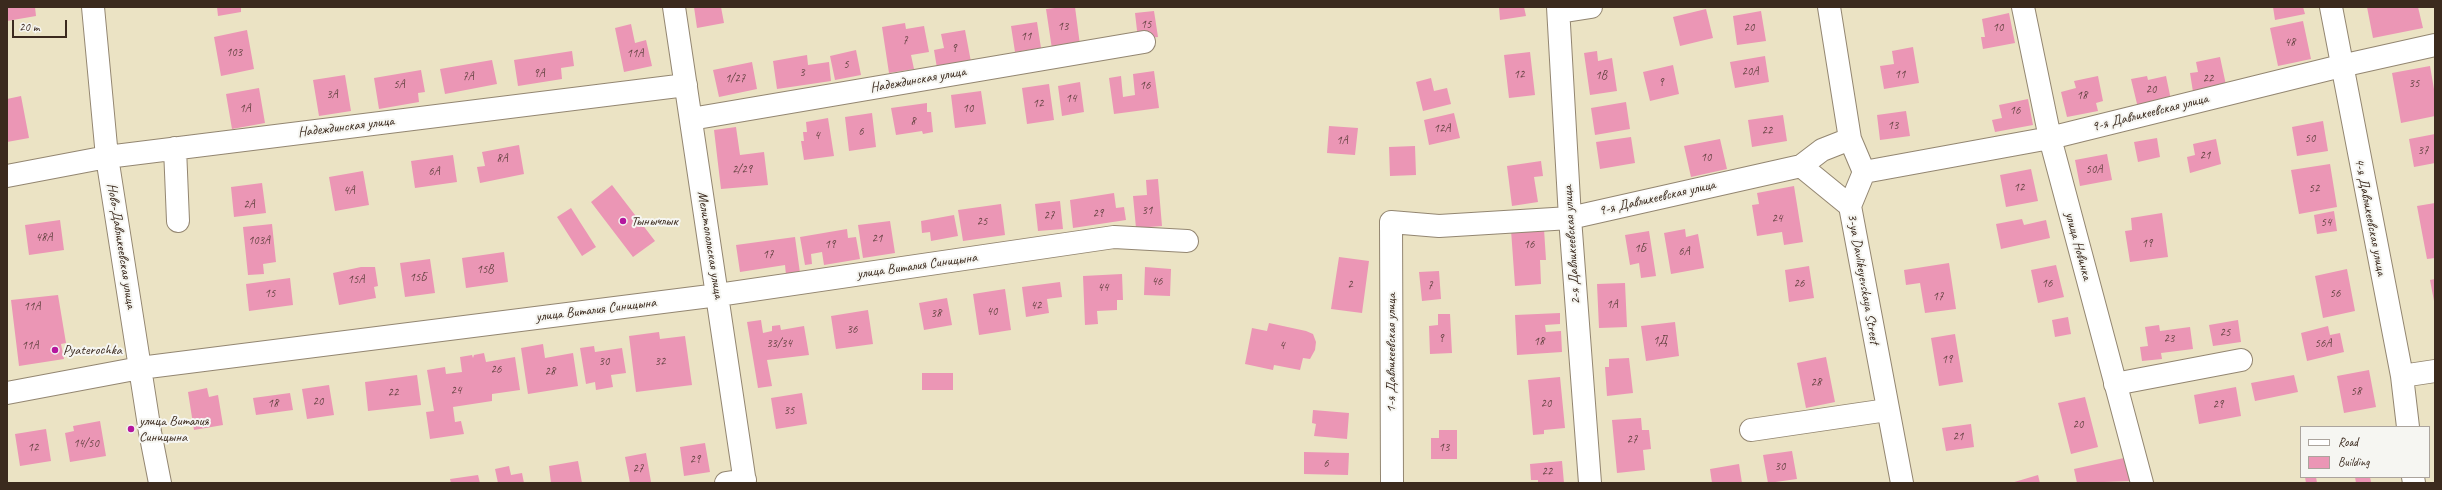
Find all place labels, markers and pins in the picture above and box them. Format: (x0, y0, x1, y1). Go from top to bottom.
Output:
place label: Тынычлык (631, 213, 678, 229)
marker: Тынычлык (618, 216, 628, 226)
place label: Pyaterochka (63, 342, 122, 358)
marker: Pyaterochka (50, 345, 60, 355)
place label: улица Виталия Синицына (139, 413, 209, 446)
marker: улица Виталия Синицына (126, 424, 136, 434)

